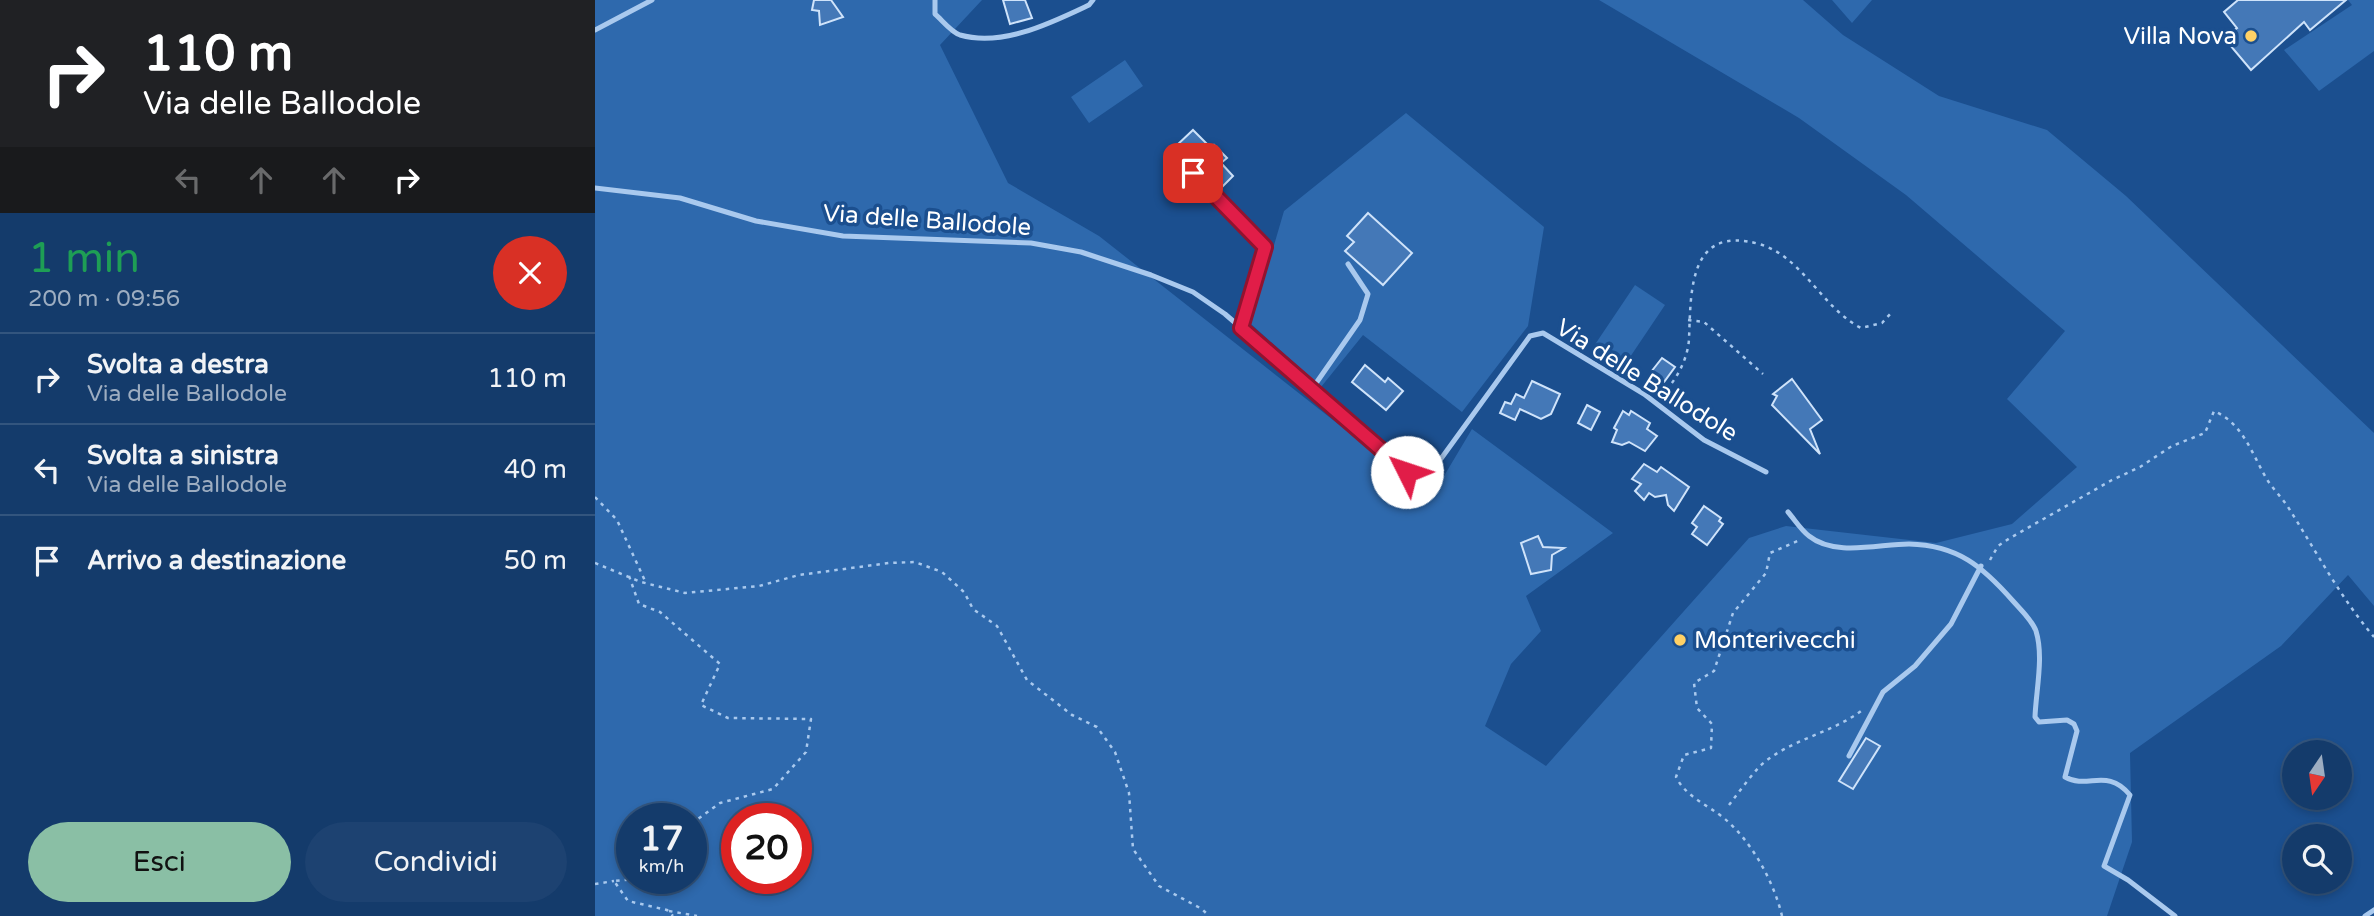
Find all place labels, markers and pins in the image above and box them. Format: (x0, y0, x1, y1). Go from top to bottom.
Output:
place label: Villa Nova (2124, 22, 2237, 51)
marker: Villa Nova (2243, 28, 2259, 44)
pin (1163, 143, 1223, 203)
place label: Monterivecchi (1694, 626, 1856, 655)
marker: Monterivecchi (1672, 632, 1688, 648)

